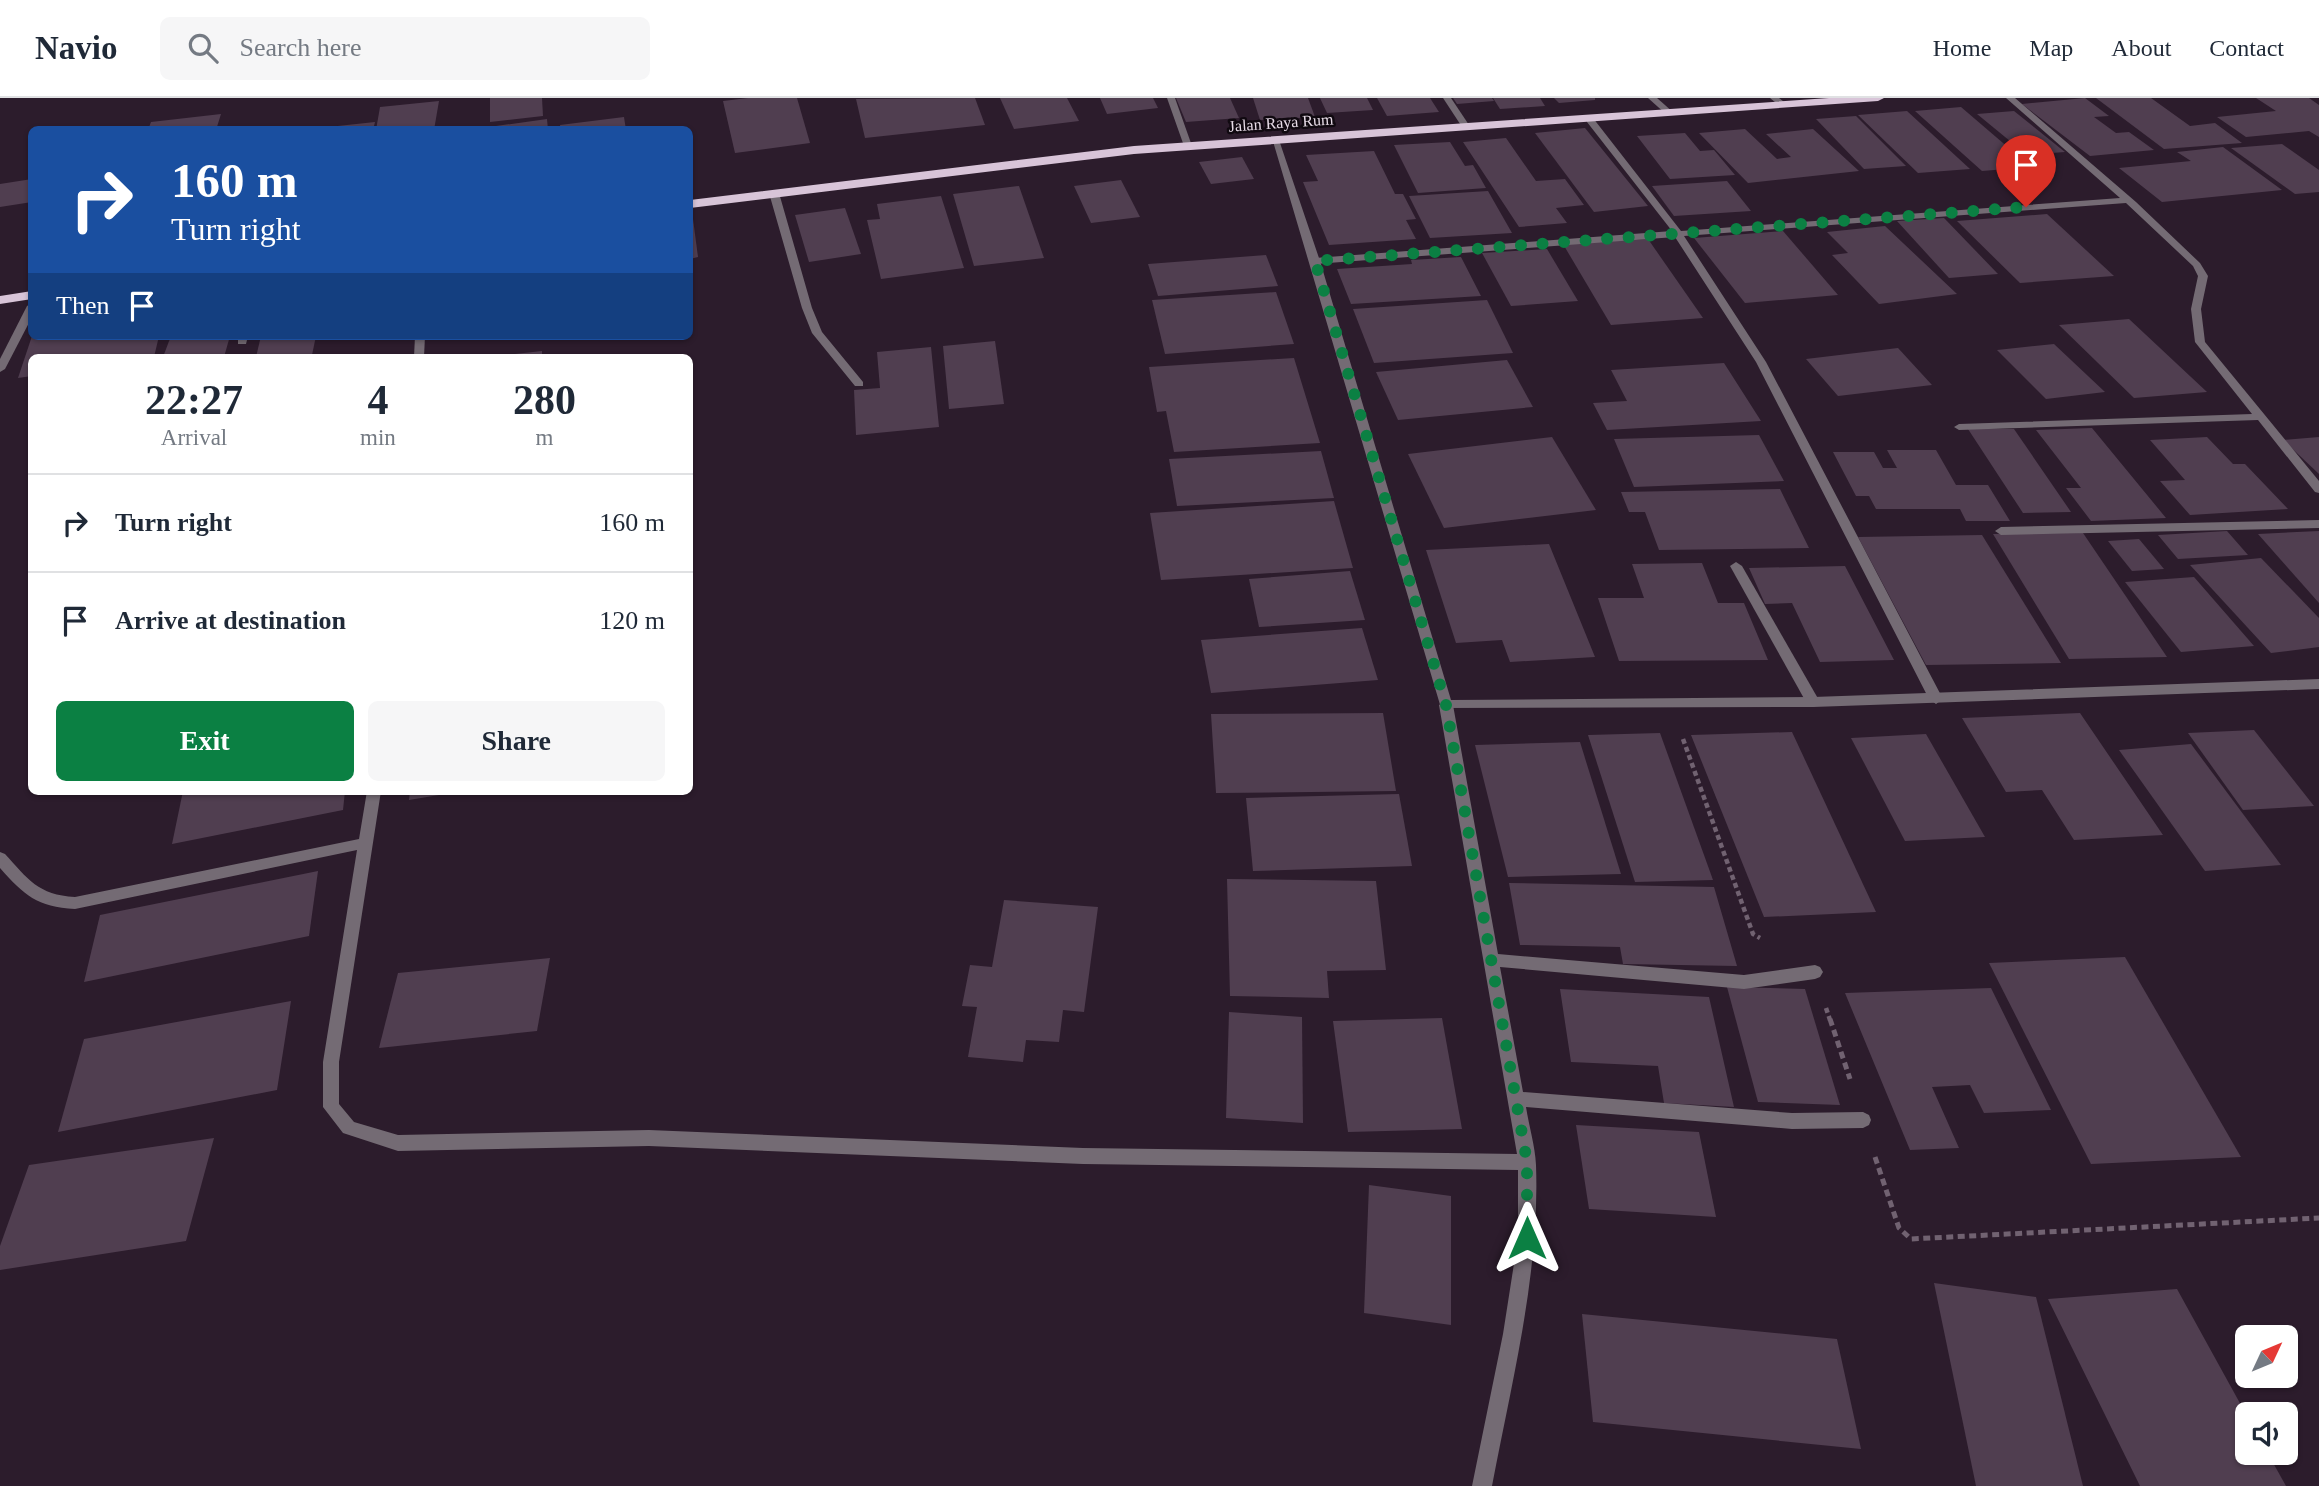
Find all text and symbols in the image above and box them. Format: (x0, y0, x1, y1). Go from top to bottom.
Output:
search box (160, 17, 650, 80)
icon: search (184, 29, 222, 67)
text: Navio (35, 30, 118, 66)
text: Search here (240, 33, 361, 62)
text: Home (1933, 35, 1991, 61)
text: Map (2029, 35, 2073, 61)
text: About (2111, 35, 2171, 61)
text: Contact (2209, 35, 2284, 61)
street label: Jalan Raya Rum (1228, 110, 1335, 136)
pin (1996, 135, 2056, 207)
icon: arrive (2007, 146, 2045, 184)
text: 160 m (171, 153, 298, 208)
icon: right (56, 154, 147, 245)
text: Turn right (171, 211, 301, 247)
icon: arrive (123, 287, 161, 325)
text: Then (56, 291, 109, 320)
text: 22:27 (145, 377, 243, 423)
text: 4 (367, 377, 388, 423)
text: 280 (513, 377, 576, 423)
text: Arrival (161, 425, 227, 450)
text: min (360, 425, 396, 450)
text: m (535, 425, 553, 450)
icon: right (56, 504, 94, 542)
text: Turn right (115, 508, 232, 537)
text: 160 m (599, 508, 665, 537)
icon: arrive (56, 602, 94, 640)
text: Arrive at destination (115, 606, 346, 635)
text: 120 m (599, 606, 665, 635)
button: Exit (56, 701, 354, 781)
button: Share (368, 701, 665, 781)
position arrow (1490, 1201, 1564, 1275)
north arrow (2235, 1325, 2298, 1388)
map controls (2235, 1325, 2298, 1465)
button: sound (2235, 1402, 2298, 1465)

